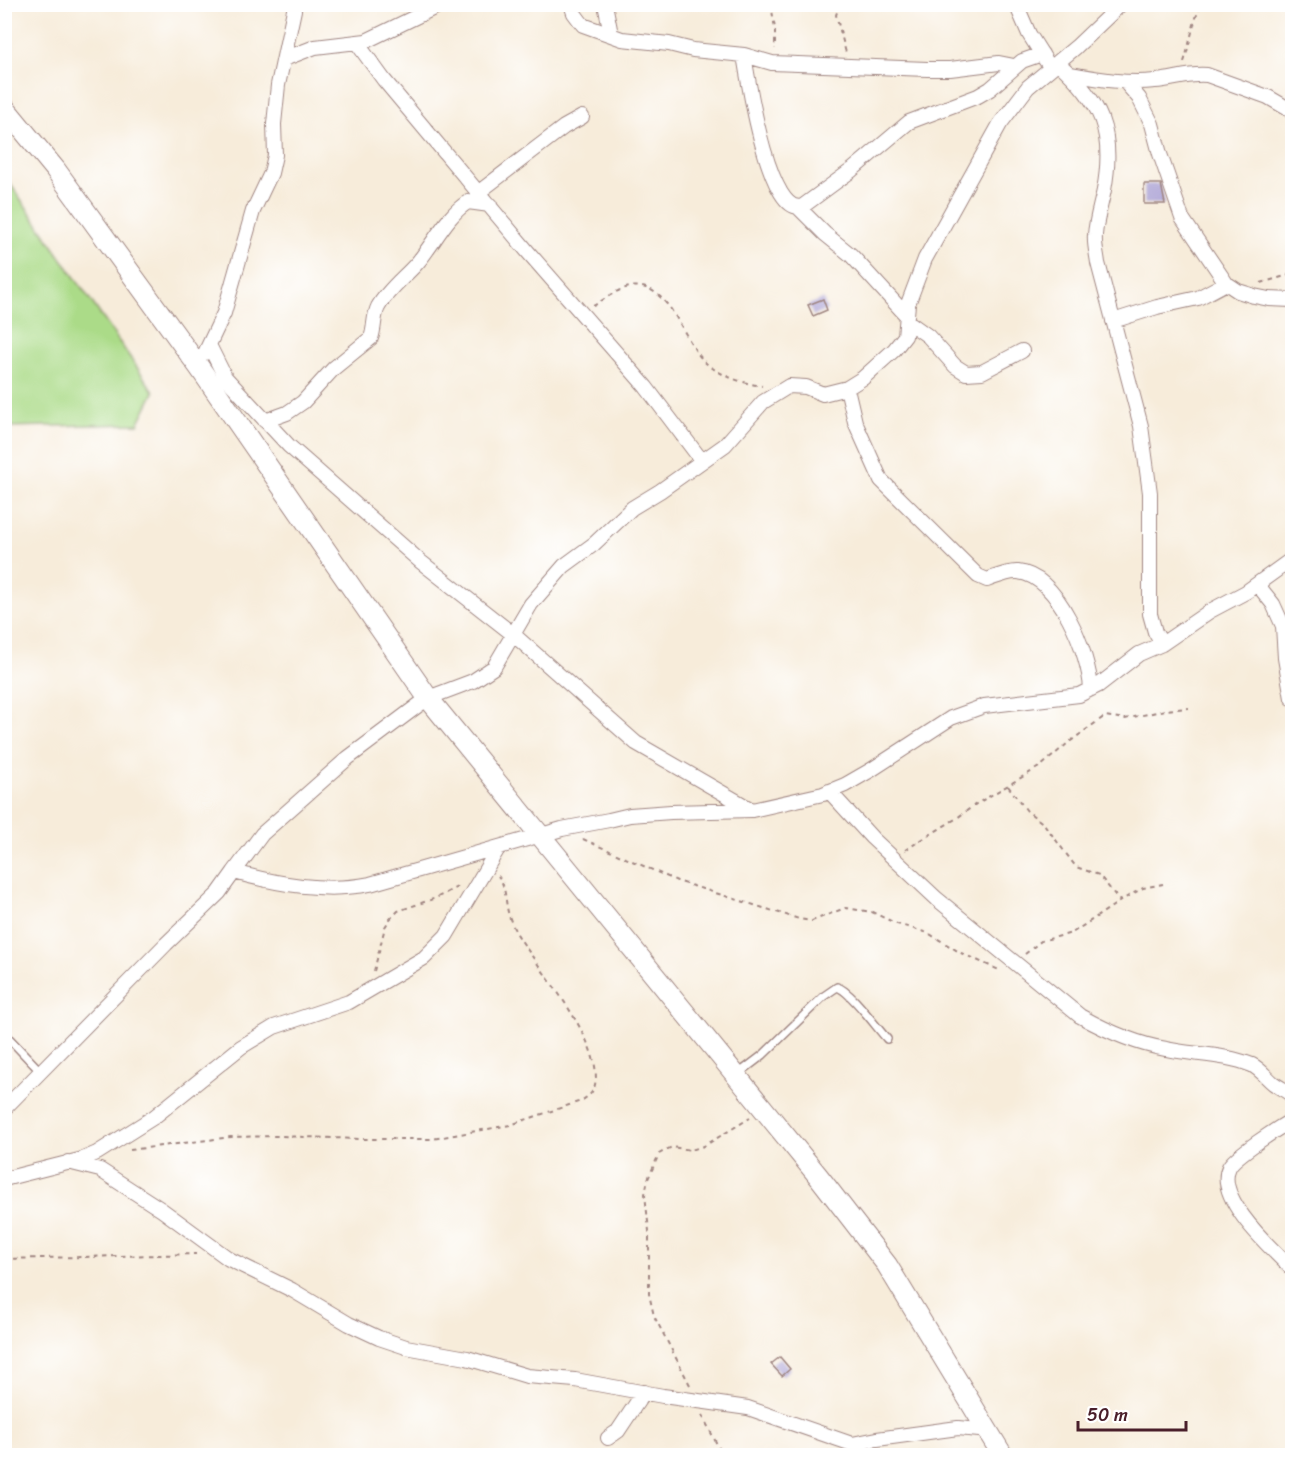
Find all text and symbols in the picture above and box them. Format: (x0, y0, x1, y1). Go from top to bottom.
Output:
scale bar (1078, 1394, 1186, 1432)
text: 50 m (1087, 1399, 1128, 1431)

